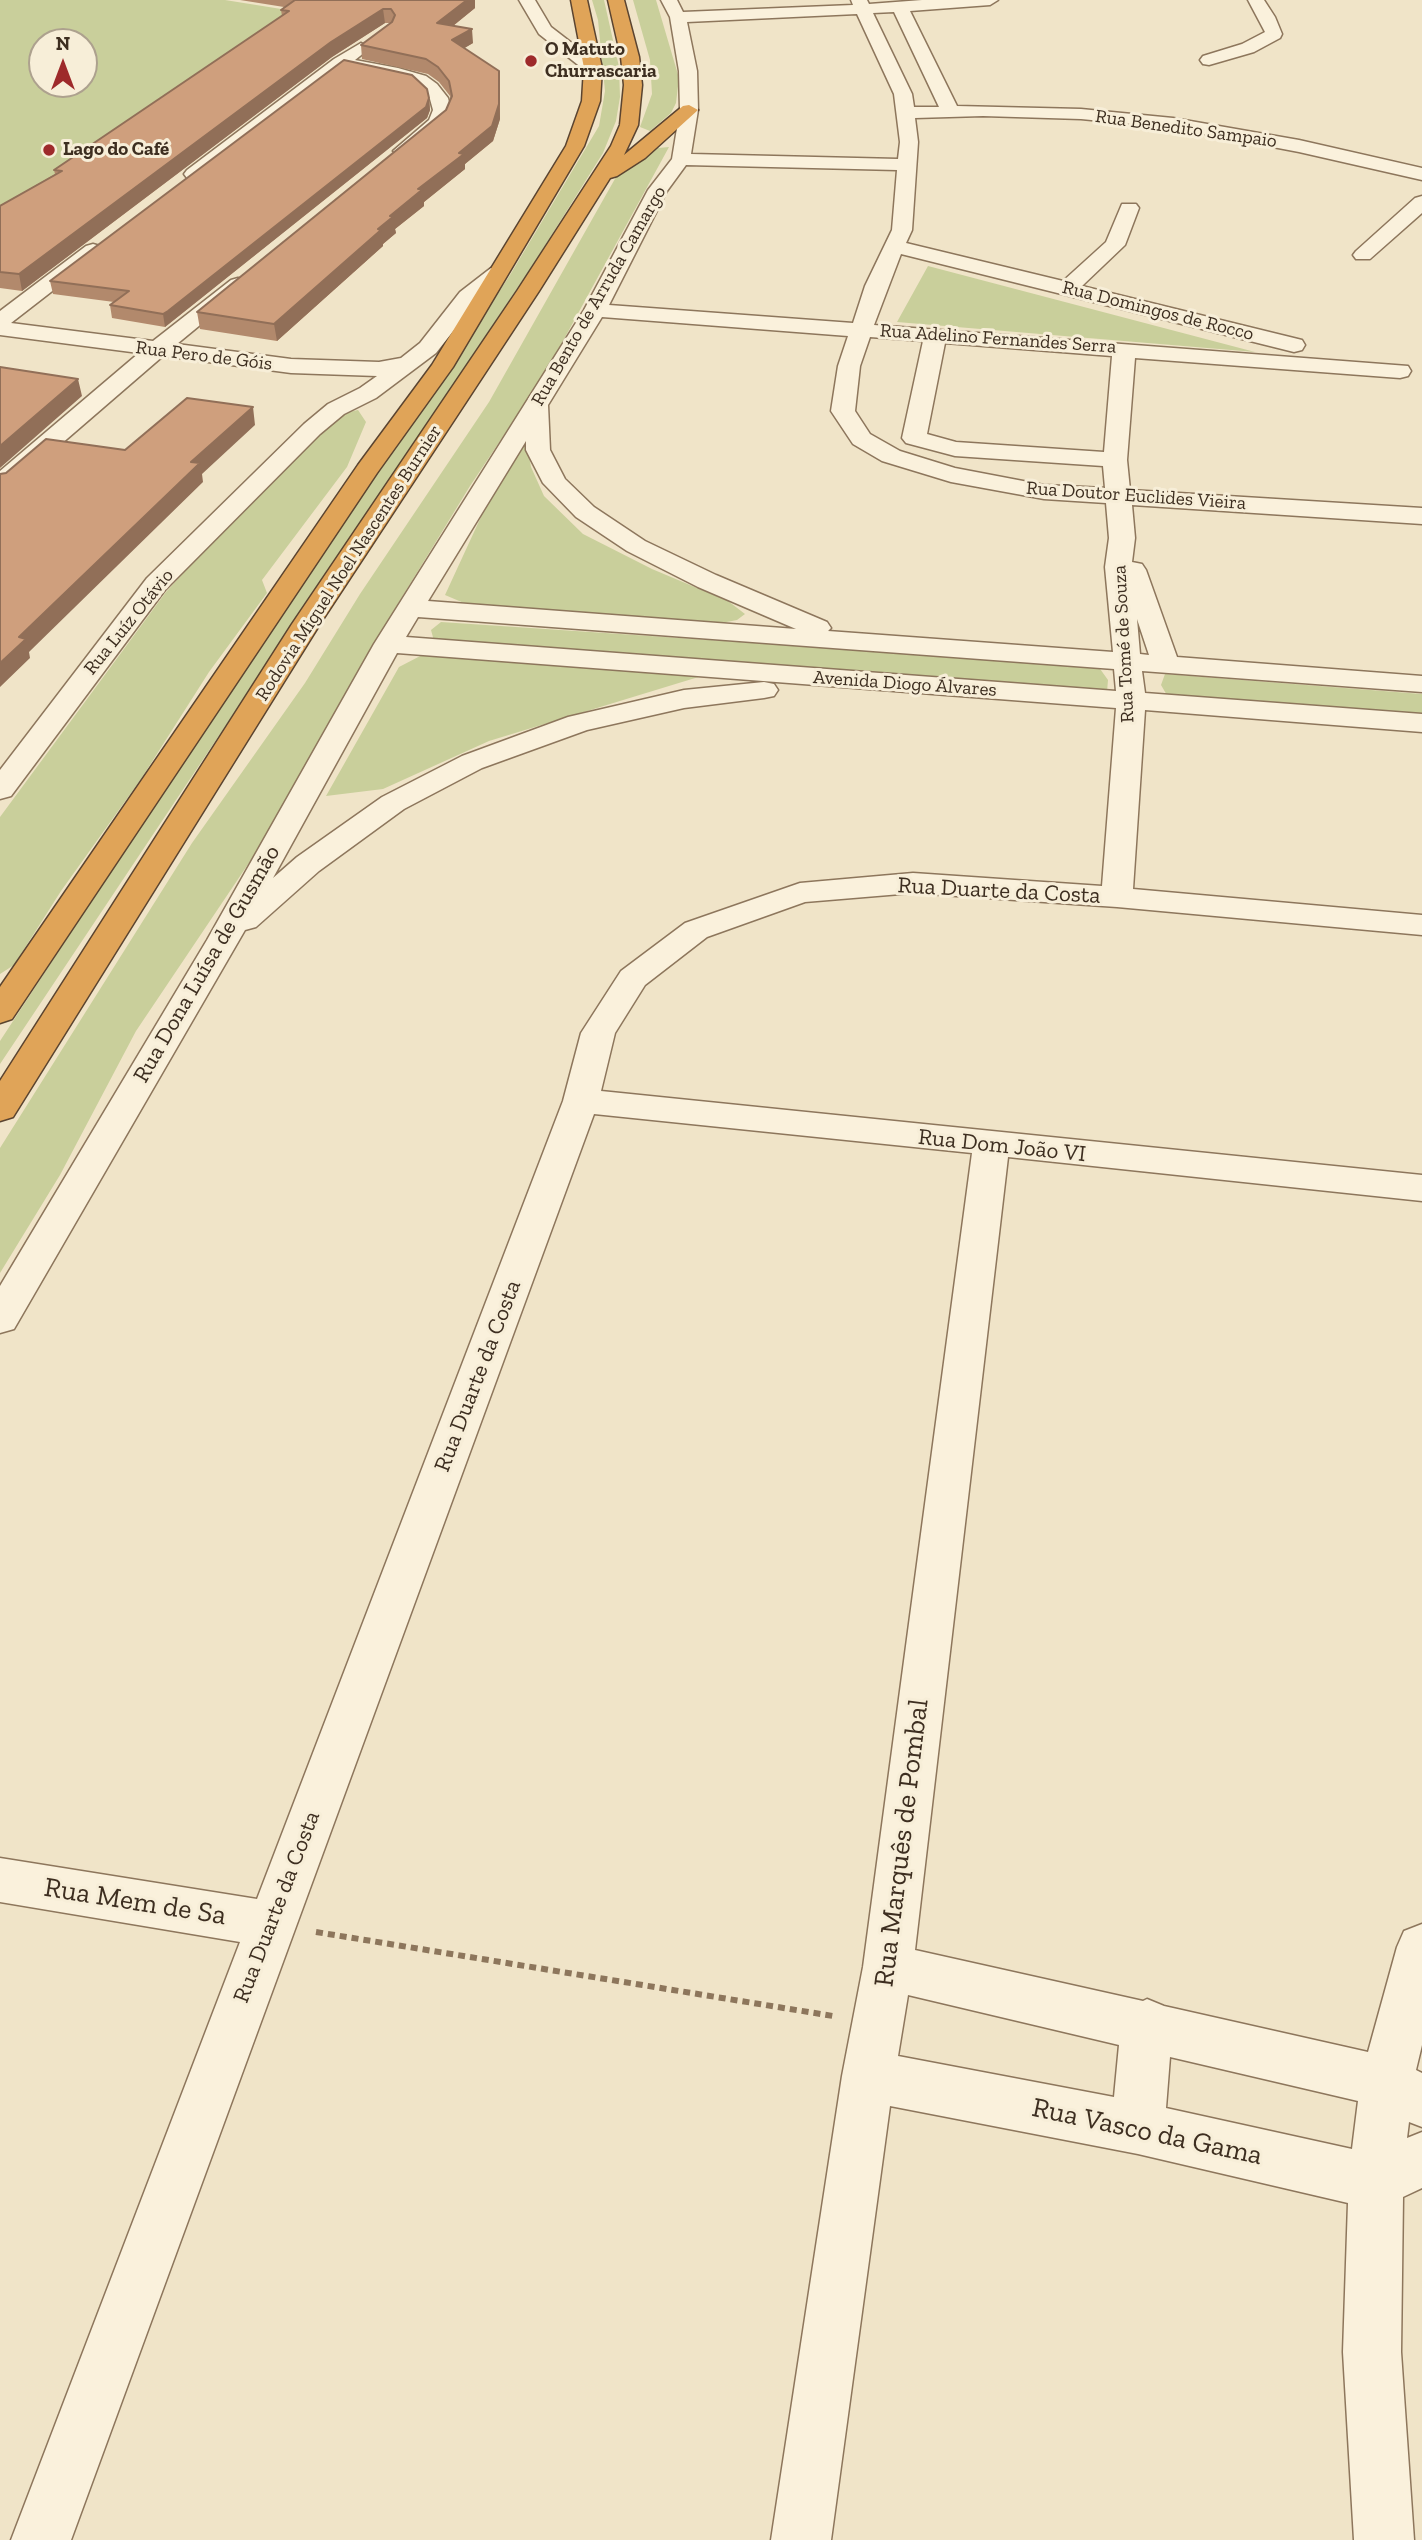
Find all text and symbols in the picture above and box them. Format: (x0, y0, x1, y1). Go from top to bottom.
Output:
north arrow (28, 28, 98, 98)
text: N (56, 32, 70, 55)
place label: O Matuto Churrascaria (545, 39, 657, 83)
marker: O Matuto Churrascaria (523, 53, 539, 69)
street label: Rua Benedito Sampaio (1094, 105, 1278, 153)
place label: Lago do Café (63, 139, 169, 161)
marker: Lago do Café (41, 142, 57, 158)
street label: Rua Bento de Arruda Camargo (527, 182, 671, 410)
street label: Rua Domingos de Rocco (1060, 276, 1256, 346)
street label: Rua Adelino Fernandes Serra (879, 319, 1117, 359)
street label: Rua Pero de Góis (134, 336, 274, 376)
street label: Rodovia Miguel Noel Nascentes Burnier (251, 421, 447, 705)
street label: Rua Doutor Euclides Vieira (1025, 477, 1247, 515)
street label: Rua Luíz Otávio (79, 564, 179, 680)
street label: Rua Tomé de Souza (1108, 565, 1140, 723)
street label: Avenida Diogo Álvares (812, 666, 998, 702)
street label: Rua Dona Luísa de Gusmão (128, 840, 286, 1088)
street label: Rua Duarte da Costa (897, 872, 1101, 910)
street label: Rua Dom João VI (917, 1123, 1087, 1169)
street label: Rua Duarte da Costa (429, 1276, 527, 1476)
street label: Rua Marquês de Pombal (868, 1697, 936, 1989)
street label: Rua Duarte da Costa (228, 1807, 326, 2007)
street label: Rua Mem de Sa (42, 1871, 228, 1933)
street label: Rua Vasco da Gama (1029, 2091, 1265, 2173)

